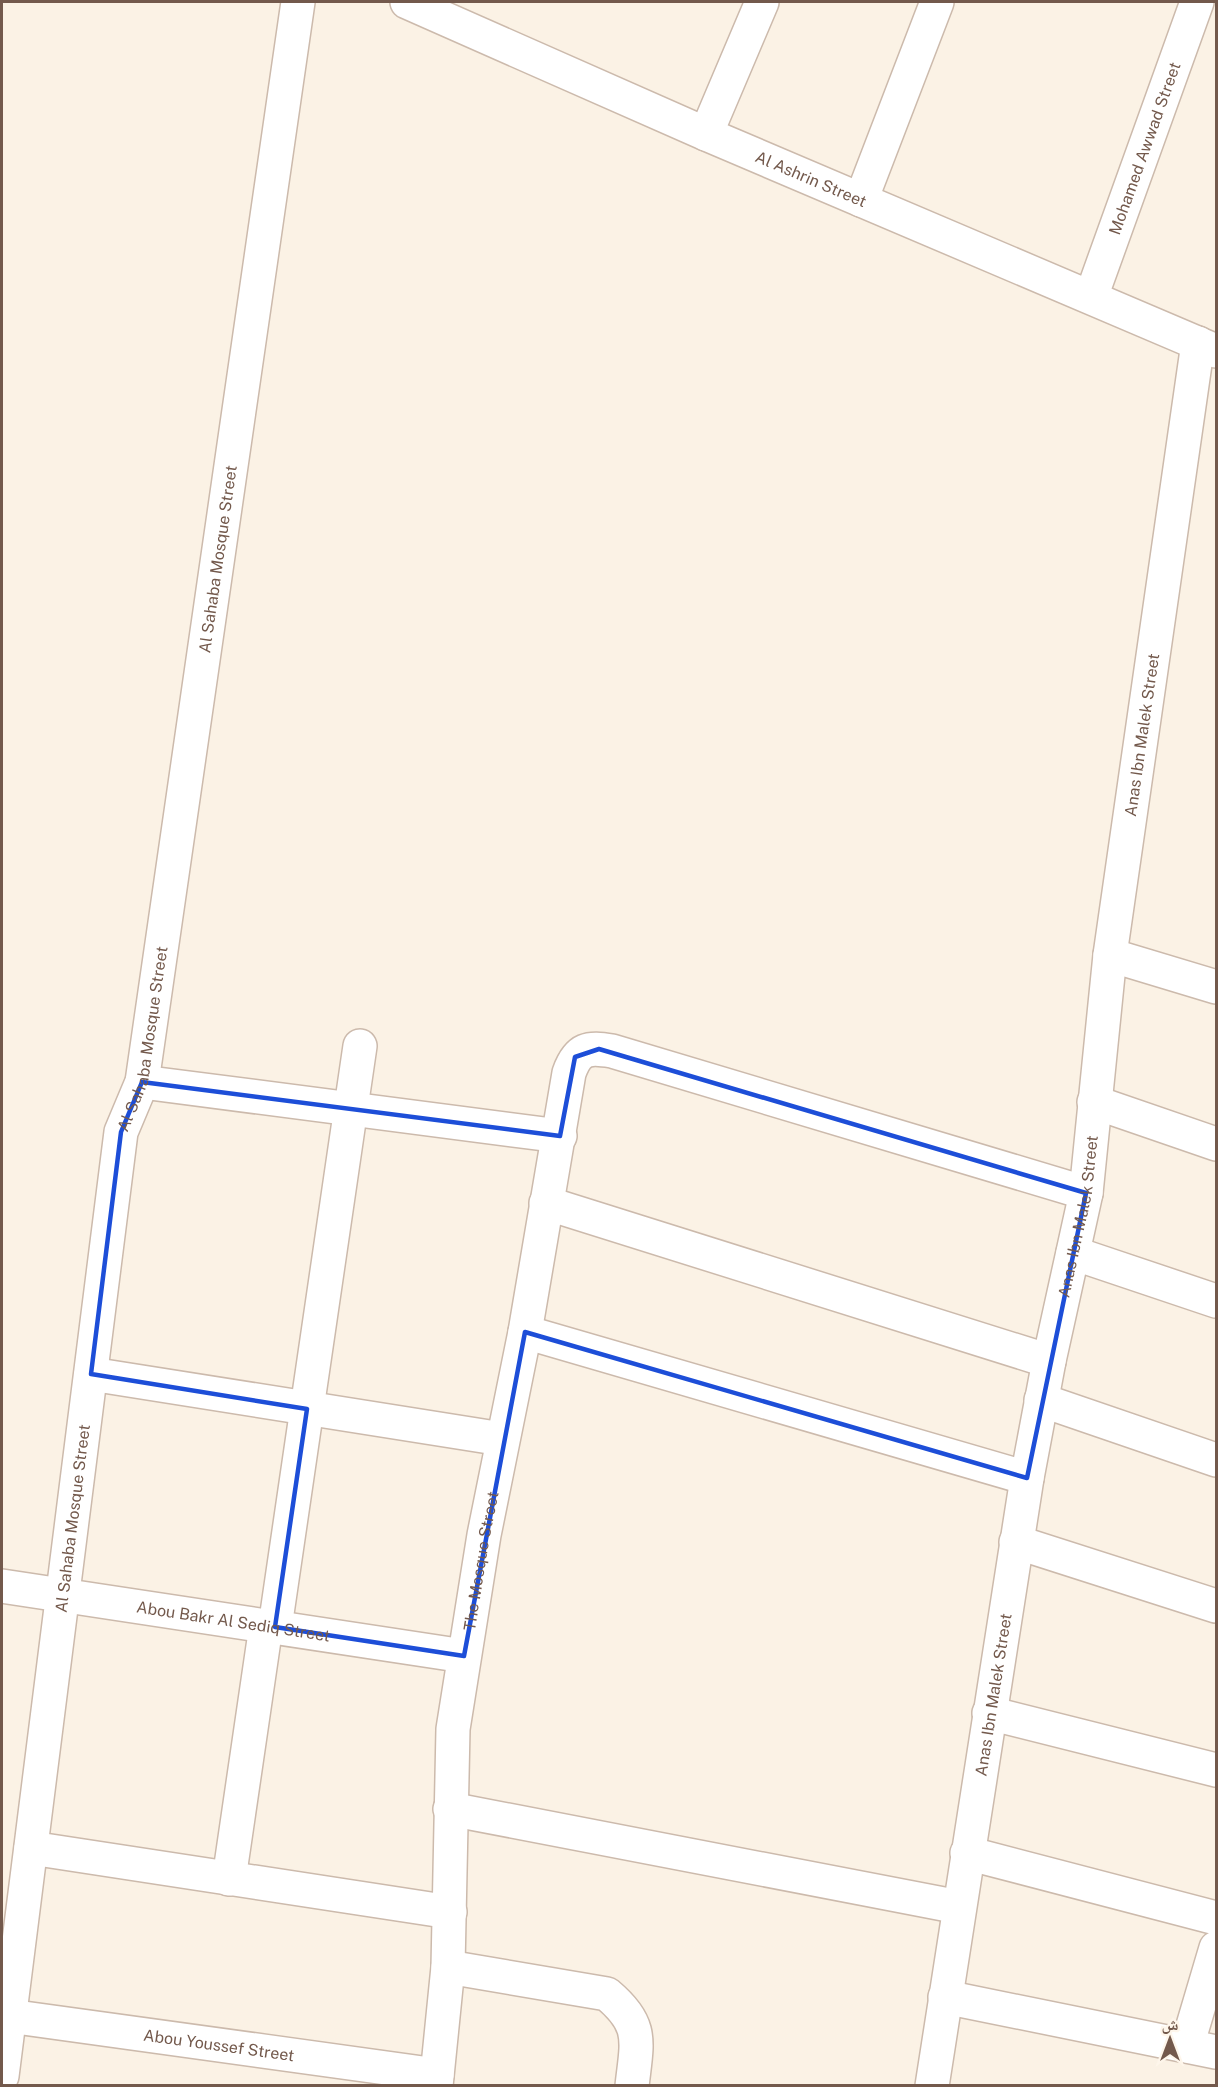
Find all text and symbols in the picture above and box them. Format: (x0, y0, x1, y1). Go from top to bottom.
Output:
street label: Mohamed Awwad Street (1105, 60, 1185, 237)
street label: Al Ashrin Street (752, 147, 869, 211)
street label: Al Sahaba Mosque Street (195, 464, 241, 654)
street label: Anas Ibn Malek Street (1121, 652, 1163, 818)
street label: Al Sahaba Mosque Street (113, 945, 171, 1134)
street label: Anas Ibn Malek Street (1054, 1134, 1102, 1299)
street label: Al Sahaba Mosque Street (52, 1423, 94, 1614)
street label: The Mosque Street (460, 1490, 503, 1632)
street label: Abou Bakr Al Sediq Street (135, 1598, 331, 1646)
street label: Anas Ibn Malek Street (972, 1612, 1016, 1778)
north arrow (1140, 2009, 1200, 2069)
text: ش (1162, 2015, 1179, 2034)
street label: Abou Youssef Street (142, 2026, 296, 2065)

